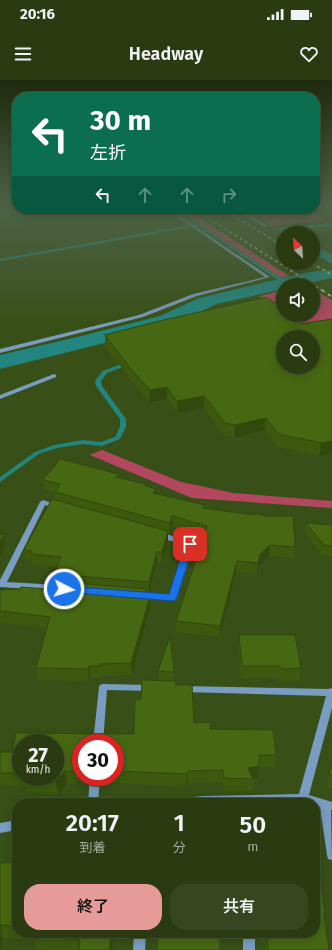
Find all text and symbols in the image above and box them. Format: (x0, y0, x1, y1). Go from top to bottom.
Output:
text: 20:16 (20, 5, 55, 23)
icon: menu (12, 43, 34, 65)
text: Headway (129, 43, 203, 65)
icon: heart (298, 43, 320, 65)
text: 30 m (90, 104, 151, 137)
icon: left (24, 108, 76, 160)
text: 左折 (90, 142, 126, 164)
icon: left (92, 184, 114, 206)
icon: ahead (134, 184, 156, 206)
icon: ahead (176, 184, 198, 206)
icon: right (218, 184, 240, 206)
north arrow (276, 226, 320, 270)
map controls (276, 226, 320, 374)
button: sound (276, 278, 320, 322)
button: search (276, 330, 320, 374)
pin (173, 527, 207, 561)
icon: arrive (179, 533, 201, 555)
position arrow (43, 568, 85, 610)
speed limit sign: 30 (72, 734, 124, 786)
text: 27 (28, 743, 48, 767)
text: km/h (26, 764, 50, 776)
text: 20:17 (66, 809, 119, 837)
text: 1 (174, 809, 185, 837)
text: 50 (240, 811, 266, 839)
text: m (247, 839, 258, 854)
text: 到着 (79, 840, 105, 855)
text: 分 (173, 840, 186, 855)
button: 終了 (24, 884, 162, 930)
button: 共有 (170, 884, 308, 930)

